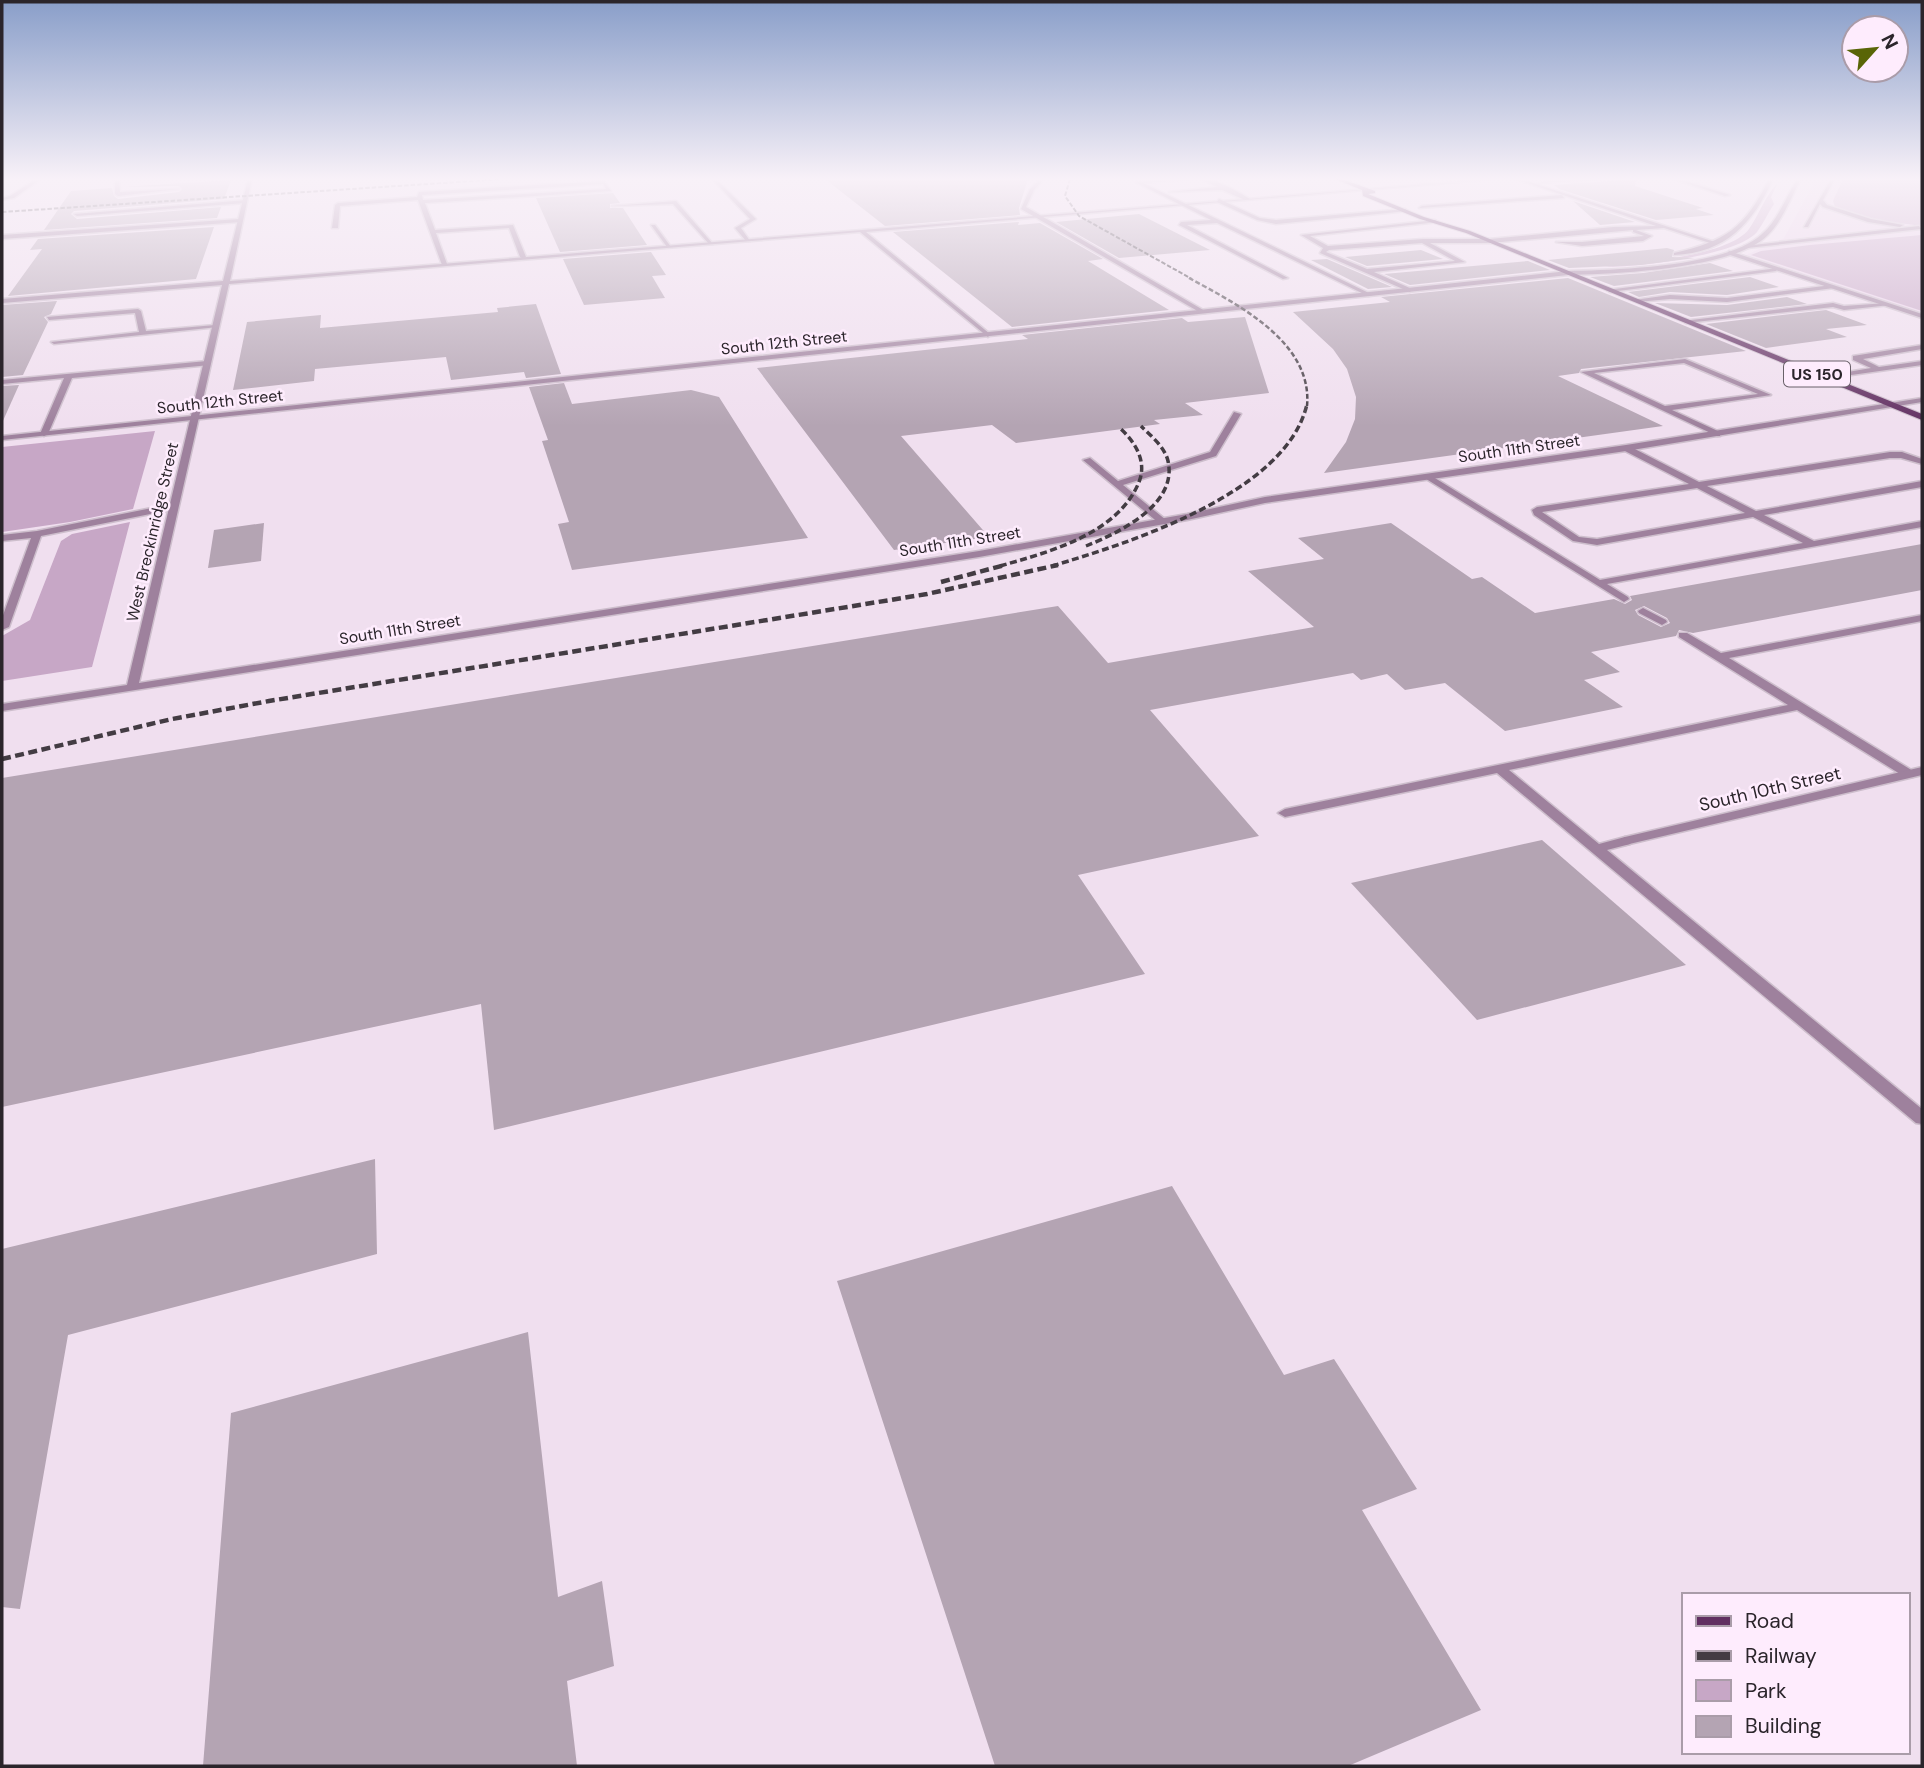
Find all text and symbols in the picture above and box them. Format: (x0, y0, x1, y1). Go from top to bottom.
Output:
north arrow (1840, 14, 1910, 84)
text: N (1875, 30, 1904, 53)
street label: South 12th Street (720, 325, 848, 360)
road number: US 150 (1784, 362, 1850, 386)
street label: South 12th Street (156, 384, 284, 419)
street label: South 11th Street (1457, 430, 1581, 467)
street label: West Breckinridge Street (122, 440, 183, 624)
street label: South 11th Street (898, 522, 1022, 561)
street label: South 11th Street (338, 610, 462, 649)
street label: South 10th Street (1697, 761, 1843, 817)
legend (1682, 1593, 1910, 1754)
text: Road (1745, 1607, 1794, 1635)
text: Railway (1745, 1642, 1817, 1670)
text: Park (1745, 1677, 1787, 1705)
text: Building (1745, 1712, 1822, 1740)

